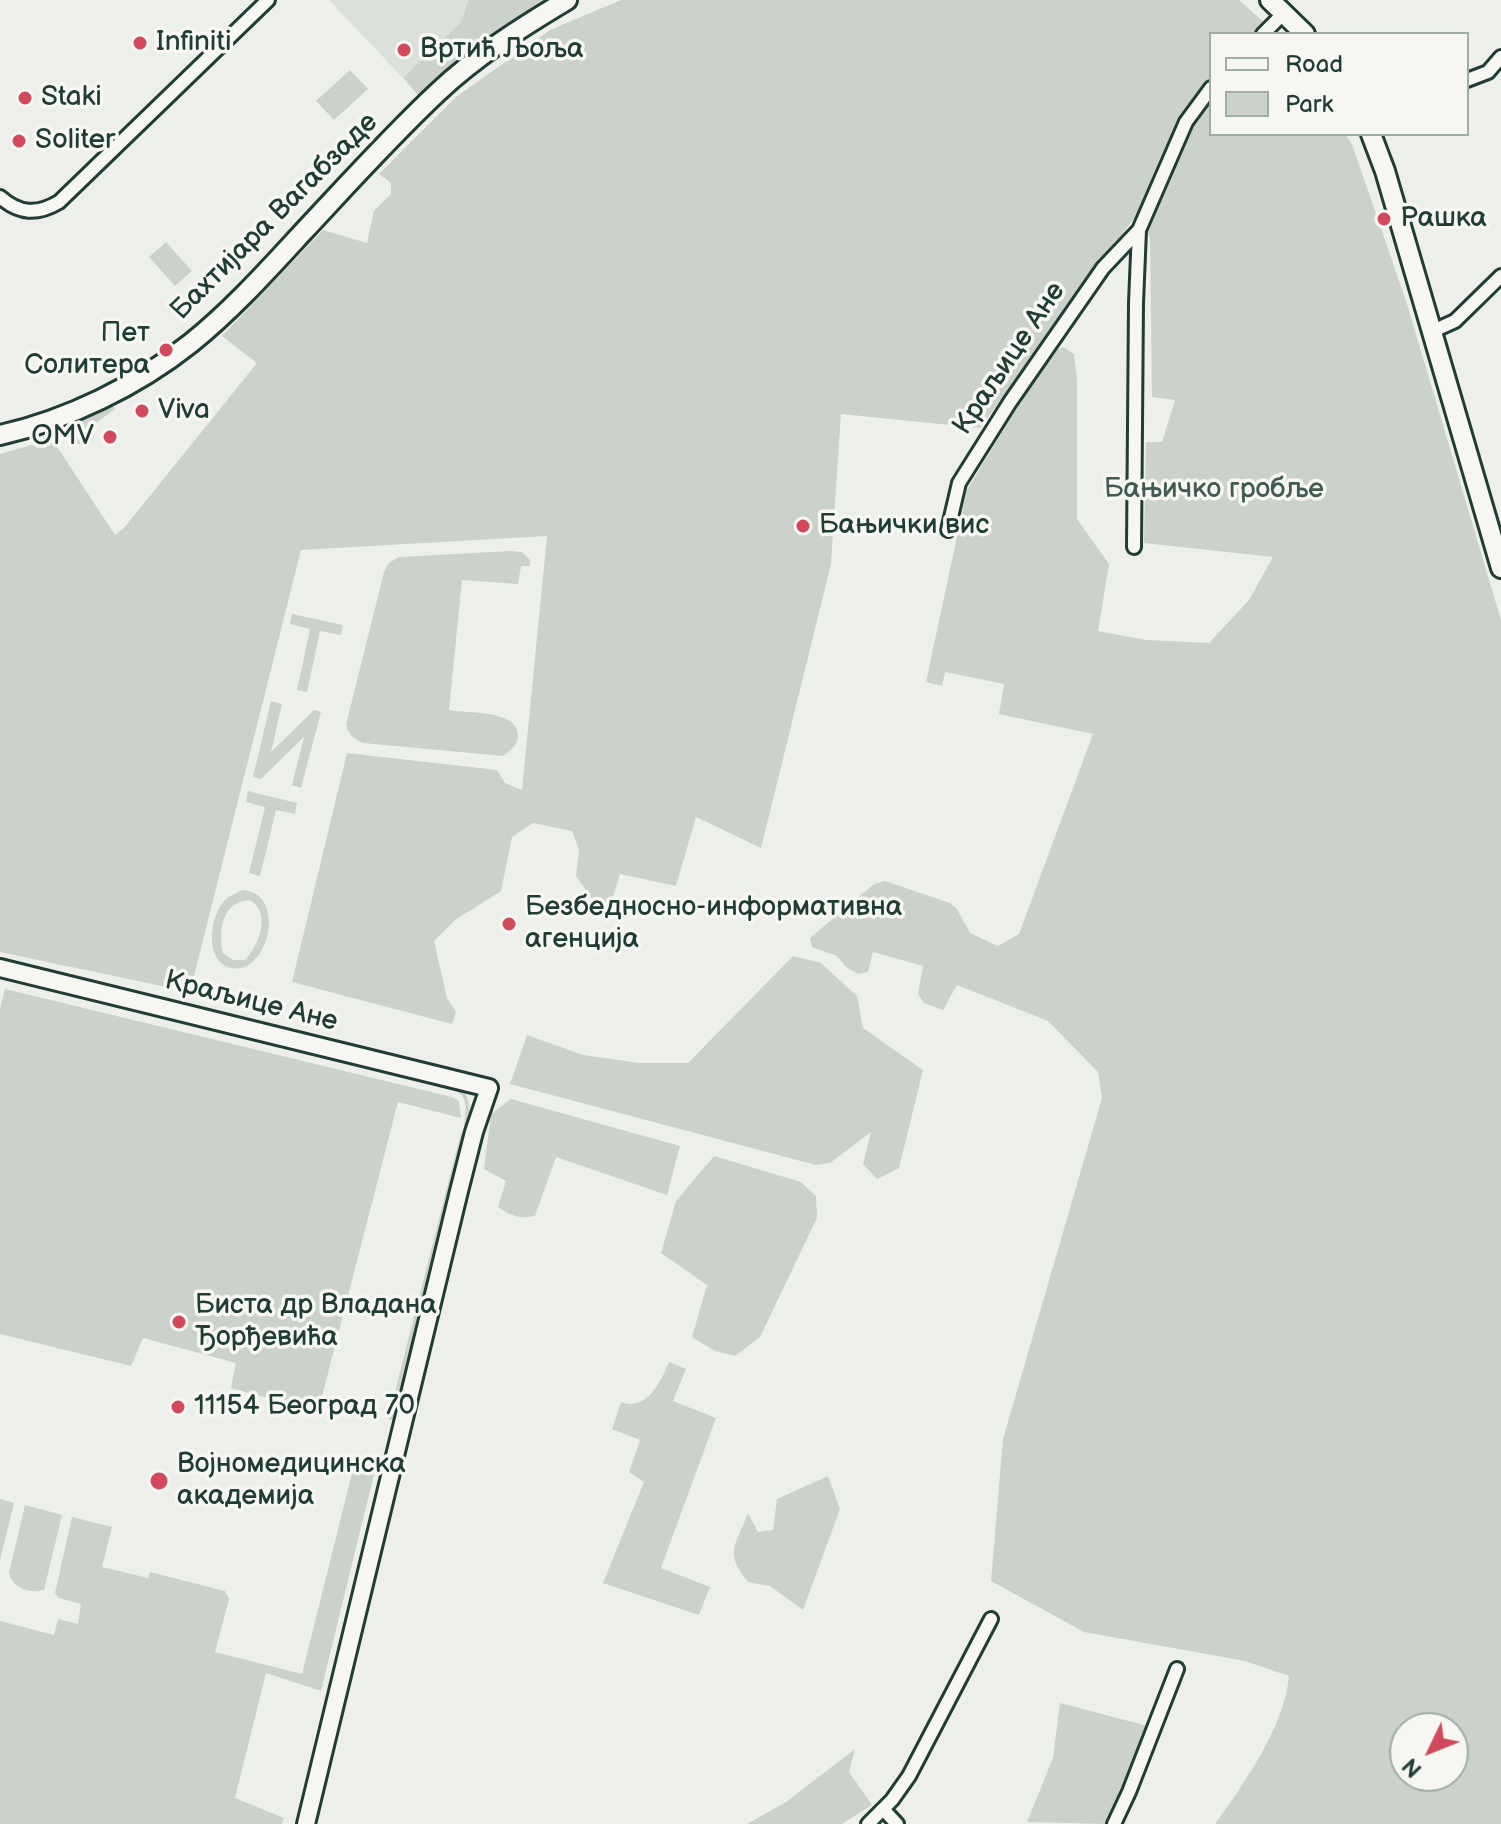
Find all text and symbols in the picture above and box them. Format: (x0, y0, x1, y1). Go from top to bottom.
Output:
place label: Infiniti (156, 26, 232, 60)
legend (1209, 32, 1469, 136)
place label: Вртић Љоља (420, 33, 583, 67)
marker: Infiniti (131, 34, 149, 52)
marker: Вртић Љоља (395, 41, 413, 59)
text: Road (1285, 50, 1343, 79)
place label: Staki (41, 81, 102, 115)
marker: Staki (16, 89, 34, 107)
text: Park (1285, 90, 1333, 119)
street label: Бахтијара Вагабзаде (164, 106, 386, 328)
place label: Soliter (35, 124, 115, 158)
marker: Soliter (10, 132, 28, 150)
place label: Рашка (1400, 202, 1487, 236)
marker: Рашка (1375, 210, 1393, 228)
street label: Краљице Ане (947, 276, 1073, 442)
place label: Пет Солитера (24, 317, 150, 383)
marker: Пет Солитера (157, 341, 175, 359)
place label: Viva (158, 394, 210, 428)
marker: Viva (133, 402, 151, 420)
place label: OMV (31, 420, 94, 454)
marker: OMV (101, 428, 119, 446)
park label: Бањичко гробље (1104, 473, 1324, 507)
place label: Бањички вис (819, 509, 989, 543)
marker: Бањички вис (794, 517, 812, 535)
place label: Безбедносно-информативна агенција (525, 891, 902, 957)
marker: Безбедносно-информативна агенција (500, 915, 518, 933)
street label: Краљице Ане (161, 964, 341, 1040)
place label: Биста др Владана Ђорђевића (195, 1289, 437, 1355)
marker: Биста др Владана Ђорђевића (170, 1313, 188, 1331)
place label: 11154 Београд 70 (194, 1390, 415, 1424)
marker: 11154 Београд 70 (169, 1398, 187, 1416)
place label: Војномедицинска академија (177, 1448, 406, 1514)
marker: Војномедицинска академија (148, 1470, 170, 1492)
north arrow (1389, 1712, 1469, 1792)
text: N (1397, 1752, 1428, 1783)

